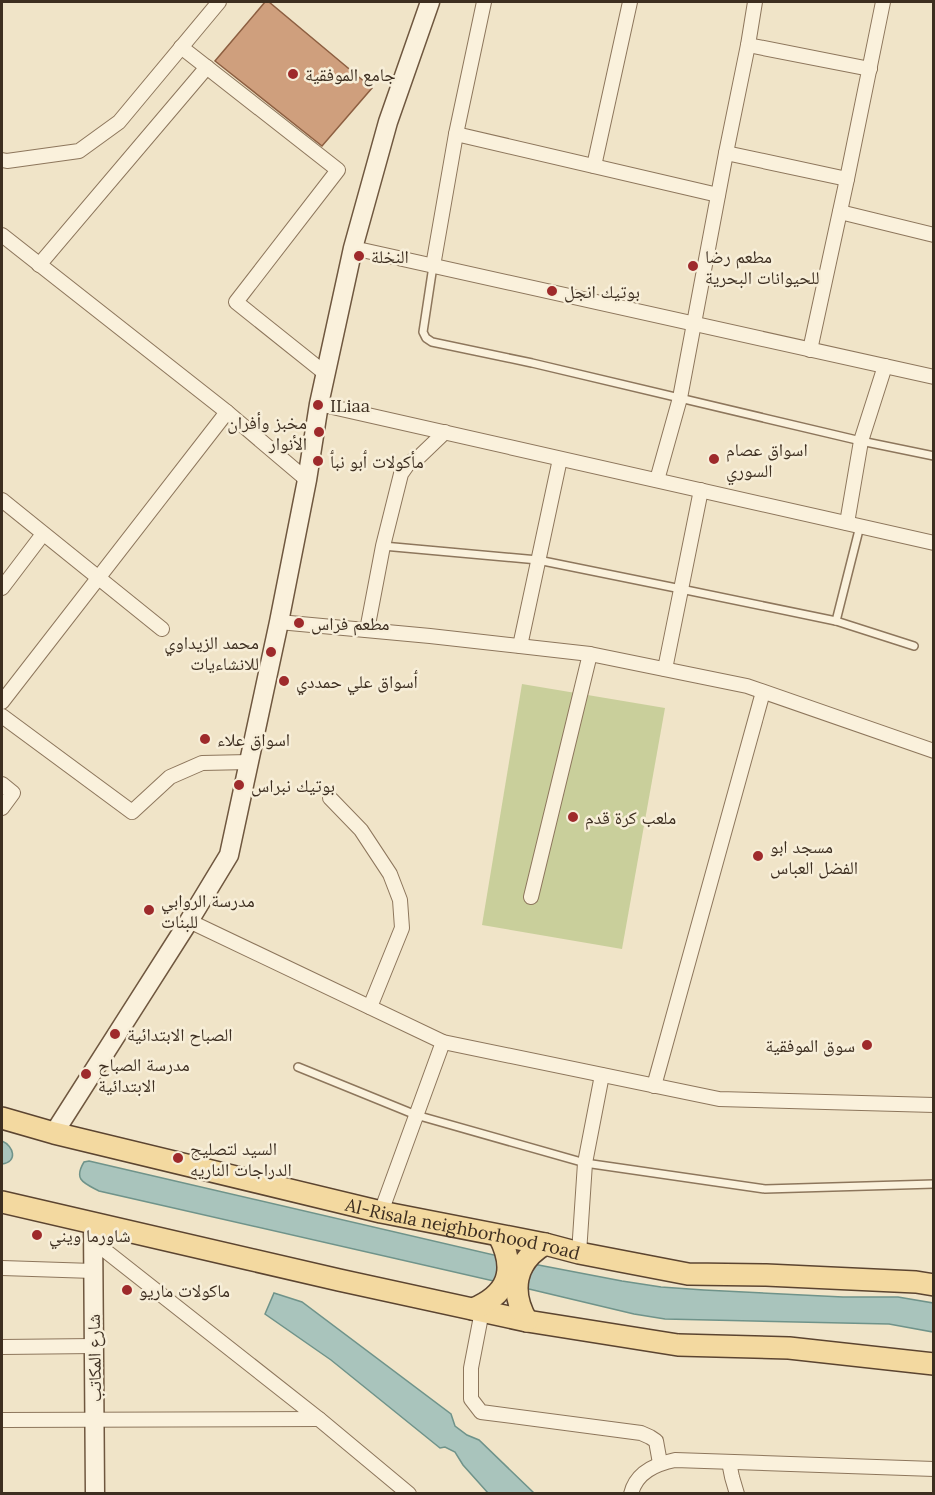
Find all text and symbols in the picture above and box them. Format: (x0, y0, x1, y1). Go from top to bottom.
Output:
place label: جامع الموفقية (305, 63, 396, 87)
marker: جامع الموفقية (286, 67, 300, 81)
place label: النخلة (371, 245, 409, 268)
place label: مطعم رضا للحيوانات البحرية (705, 245, 819, 289)
marker: النخلة (352, 249, 366, 263)
marker: مطعم رضا للحيوانات البحرية (686, 259, 700, 273)
place label: بوتيك انجل (564, 280, 640, 303)
marker: بوتيك انجل (545, 284, 559, 298)
place label: ILiaa (330, 394, 370, 417)
marker: ILiaa (311, 398, 325, 412)
place label: مخبز وأفران الأنوار (227, 411, 307, 455)
marker: مخبز وأفران الأنوار (312, 425, 326, 439)
place label: اسواق عصام السوري (726, 438, 808, 485)
place label: مأكولات ٲبو نبٲ (329, 450, 424, 473)
marker: اسواق عصام السوري (707, 452, 721, 466)
marker: مأكولات ٲبو نبٲ (311, 454, 325, 468)
place label: مطعم فراس (311, 612, 390, 636)
marker: مطعم فراس (292, 616, 306, 630)
place label: محمد الزيداوي للانشاءيات (164, 631, 259, 675)
marker: محمد الزيداوي للانشاءيات (264, 645, 278, 659)
place label: ٲسواق علي حمددي (296, 670, 418, 696)
marker: ٲسواق علي حمددي (277, 674, 291, 688)
place label: اسواق علاء (217, 728, 290, 751)
marker: اسواق علاء (198, 732, 212, 746)
place label: بوتيك نبراس (251, 774, 335, 797)
marker: بوتيك نبراس (232, 778, 246, 792)
place label: ملعب كرة قدم (585, 806, 676, 830)
marker: ملعب كرة قدم (566, 810, 580, 824)
place label: مسجد ابو الفضل العباس (770, 835, 858, 879)
marker: مسجد ابو الفضل العباس (751, 849, 765, 863)
place label: مدرسة الروابي للبنات (161, 889, 255, 933)
marker: مدرسة الروابي للبنات (142, 903, 156, 917)
place label: الصباح الابتدائية (127, 1023, 233, 1047)
marker: الصباح الابتدائية (108, 1027, 122, 1041)
place label: سوق الموفقية (765, 1034, 855, 1057)
marker: سوق الموفقية (860, 1038, 874, 1052)
place label: مدرسة الصباح الابتدائية (98, 1053, 190, 1097)
marker: مدرسة الصباح الابتدائية (79, 1067, 93, 1081)
place label: السيد لتصليح الدراجات الناريه (190, 1137, 292, 1181)
marker: السيد لتصليح الدراجات الناريه (171, 1151, 185, 1165)
street label: Al-Risala neighborhood road (342, 1192, 583, 1264)
place label: شاورما ويني (49, 1224, 131, 1250)
marker: شاورما ويني (30, 1228, 44, 1242)
place label: ماكولات ماريو (139, 1279, 230, 1302)
marker: ماكولات ماريو (120, 1283, 134, 1297)
street label: شارع المكاتب (82, 1314, 106, 1402)

